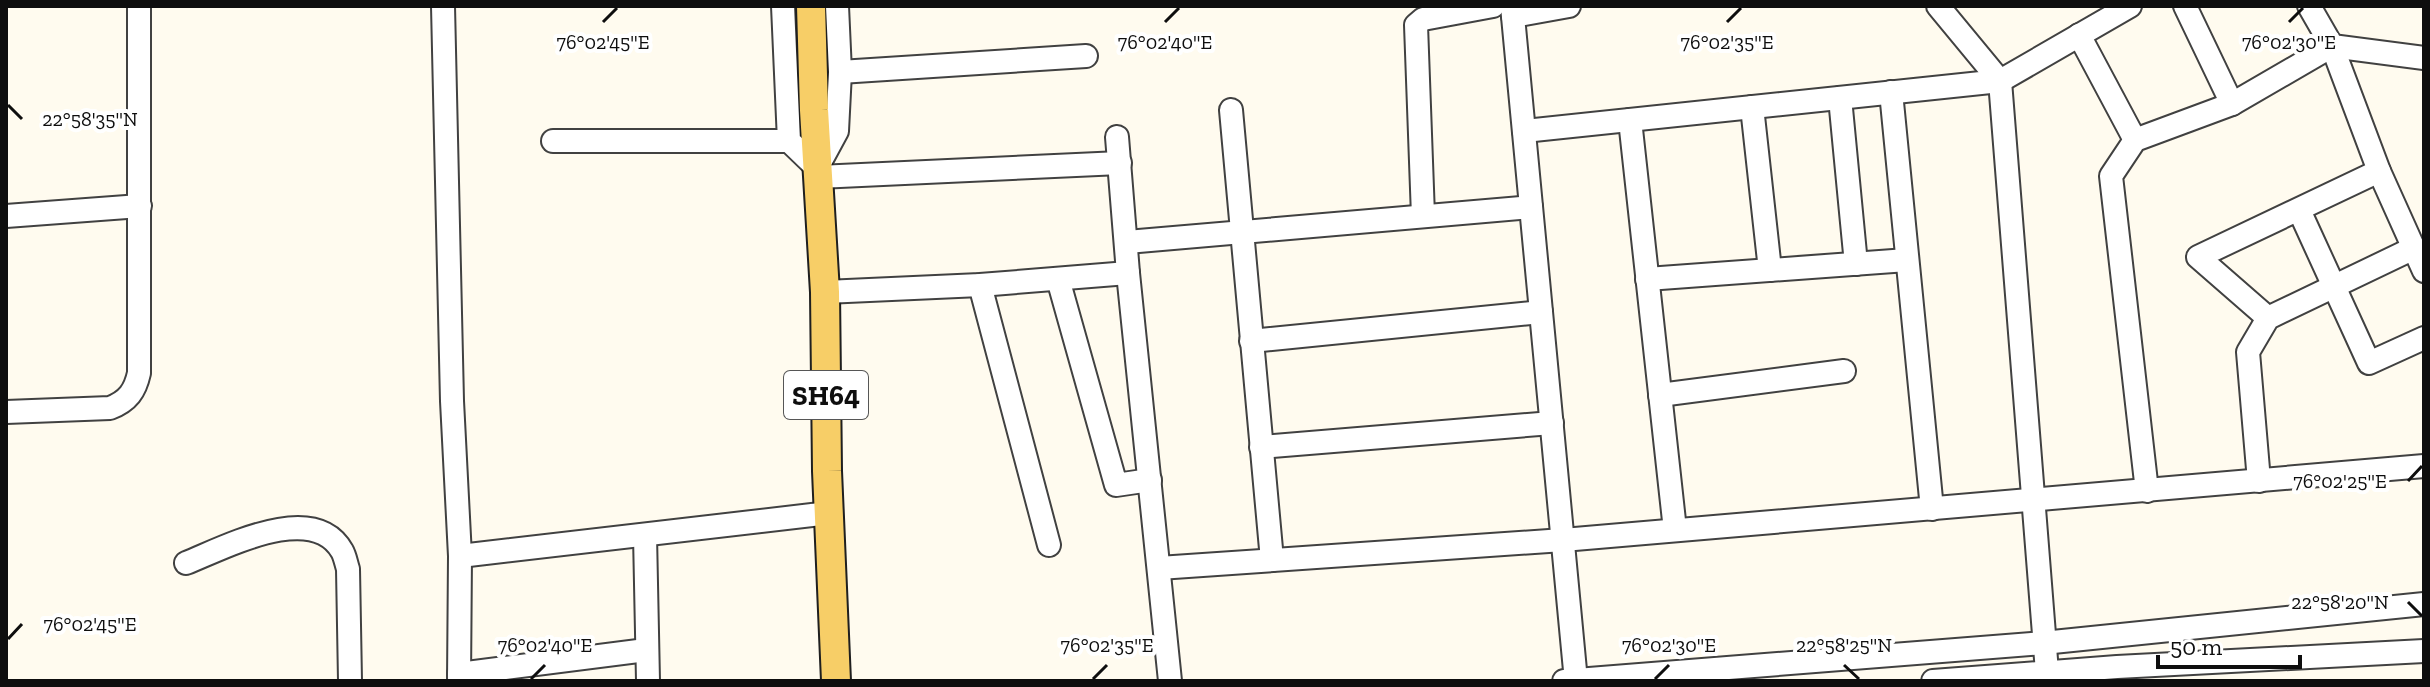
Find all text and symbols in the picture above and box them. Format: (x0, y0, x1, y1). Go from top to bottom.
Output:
text: 76°02'45"E (556, 30, 650, 54)
text: 76°02'40"E (1118, 30, 1212, 54)
text: 76°02'35"E (1681, 30, 1773, 54)
text: 76°02'30"E (2242, 30, 2336, 54)
text: 22°58'35"N (42, 107, 138, 131)
road number: SH64 (784, 371, 868, 419)
text: 76°02'25"E (2293, 469, 2387, 493)
text: 22°58'20"N (2291, 590, 2389, 614)
text: 76°02'45"E (43, 612, 137, 636)
scale bar (2158, 619, 2300, 669)
text: 50 m (2170, 632, 2223, 661)
text: 76°02'40"E (498, 633, 592, 657)
text: 76°02'35"E (1061, 633, 1153, 657)
text: 76°02'30"E (1622, 633, 1716, 657)
text: 22°58'25"N (1796, 633, 1892, 657)

